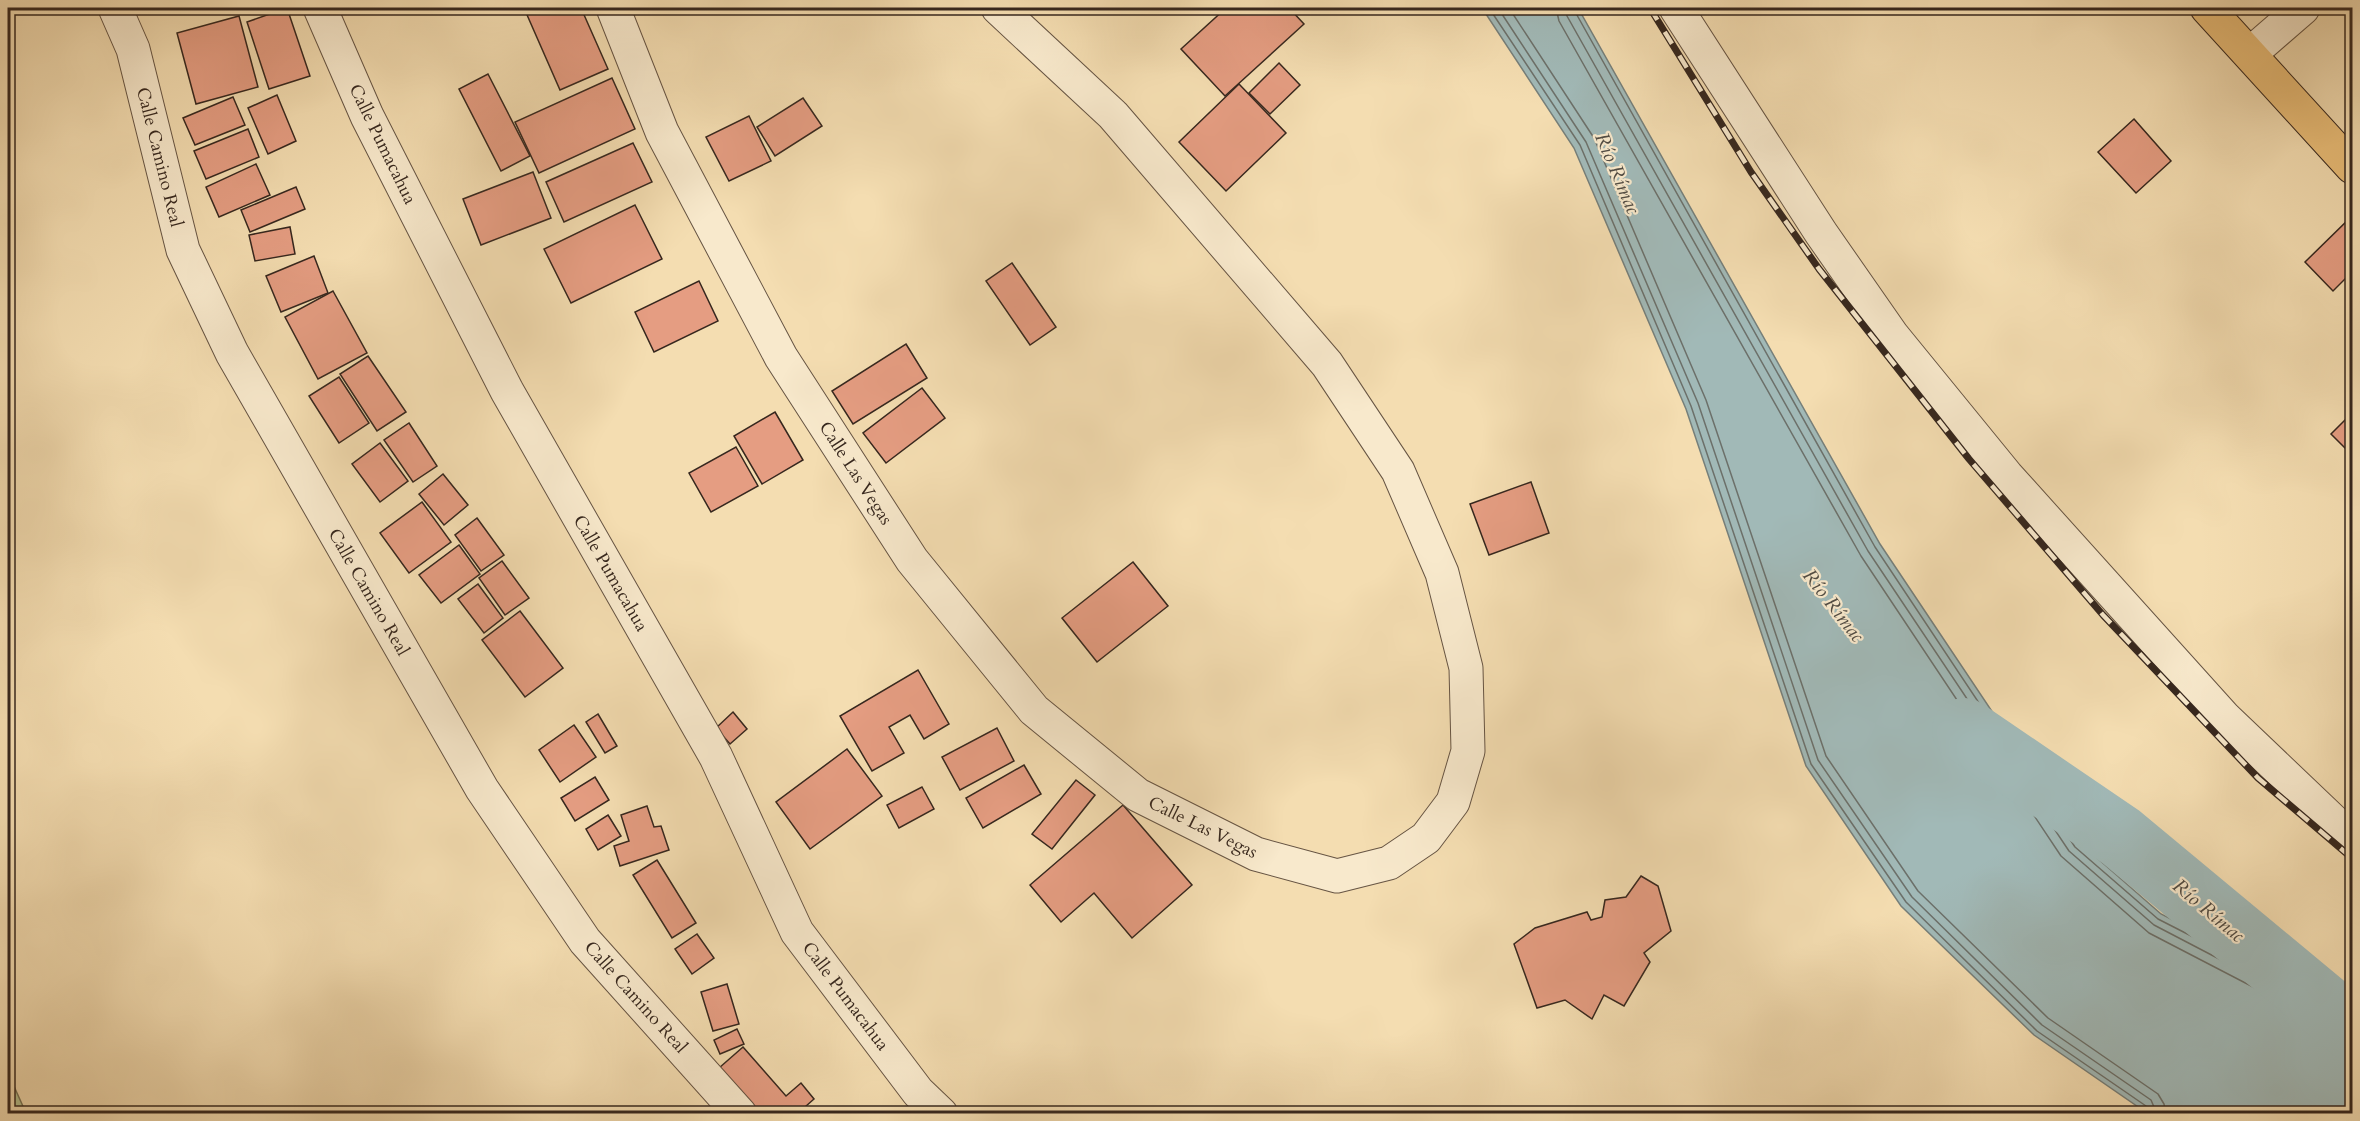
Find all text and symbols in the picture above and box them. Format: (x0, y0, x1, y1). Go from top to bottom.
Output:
street label: Calle Pumacahua (343, 80, 423, 209)
street label: Calle Camino Real (130, 85, 189, 230)
water label: Río Rímac (1588, 128, 1647, 218)
street label: Calle Las Vegas (813, 417, 898, 530)
street label: Calle Pumacahua (567, 510, 654, 636)
street label: Calle Camino Real (322, 524, 415, 661)
water label: Río Rímac (1796, 563, 1871, 648)
street label: Calle Las Vegas (1144, 790, 1262, 865)
water label: Río Rímac (2167, 872, 2251, 949)
street label: Calle Camino Real (578, 936, 693, 1059)
street label: Calle Pumacahua (796, 937, 895, 1056)

